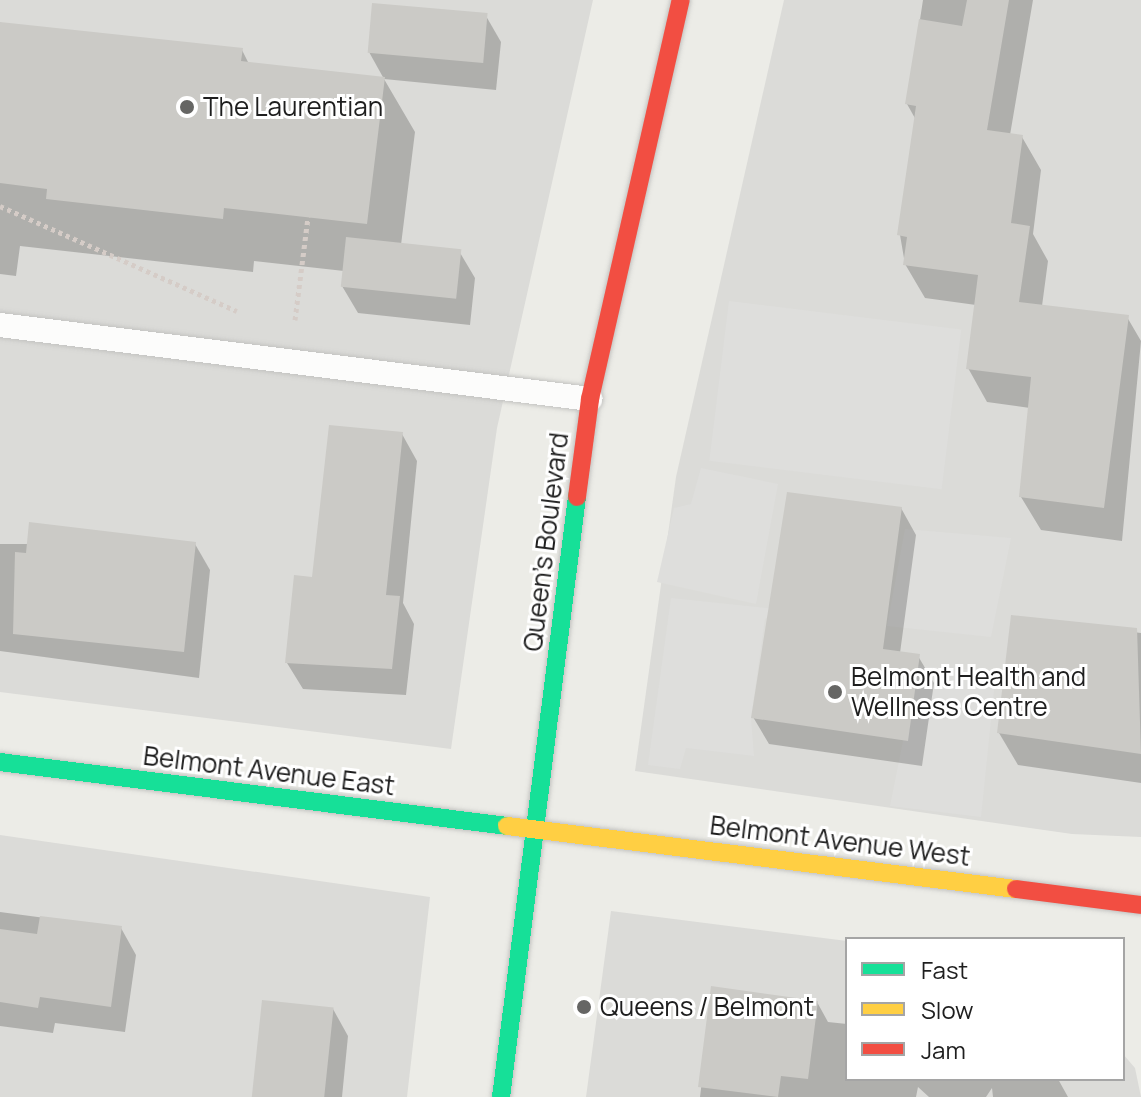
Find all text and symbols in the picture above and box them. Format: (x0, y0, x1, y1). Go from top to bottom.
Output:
place label: The Laurentian (203, 91, 383, 123)
marker: The Laurentian (178, 98, 196, 116)
street label: Queen's Boulevard (517, 431, 575, 653)
place label: Belmont Health and Wellness Centre (851, 661, 1086, 722)
marker: Belmont Health and Wellness Centre (826, 683, 844, 701)
street label: Belmont Avenue East (141, 740, 397, 802)
street label: Belmont Avenue West (708, 810, 972, 872)
legend (845, 937, 1125, 1081)
text: Fast (921, 953, 968, 986)
place label: Queens / Belmont (600, 991, 814, 1023)
text: Slow (921, 993, 974, 1026)
marker: Queens / Belmont (575, 998, 593, 1016)
text: Jam (921, 1033, 966, 1066)

